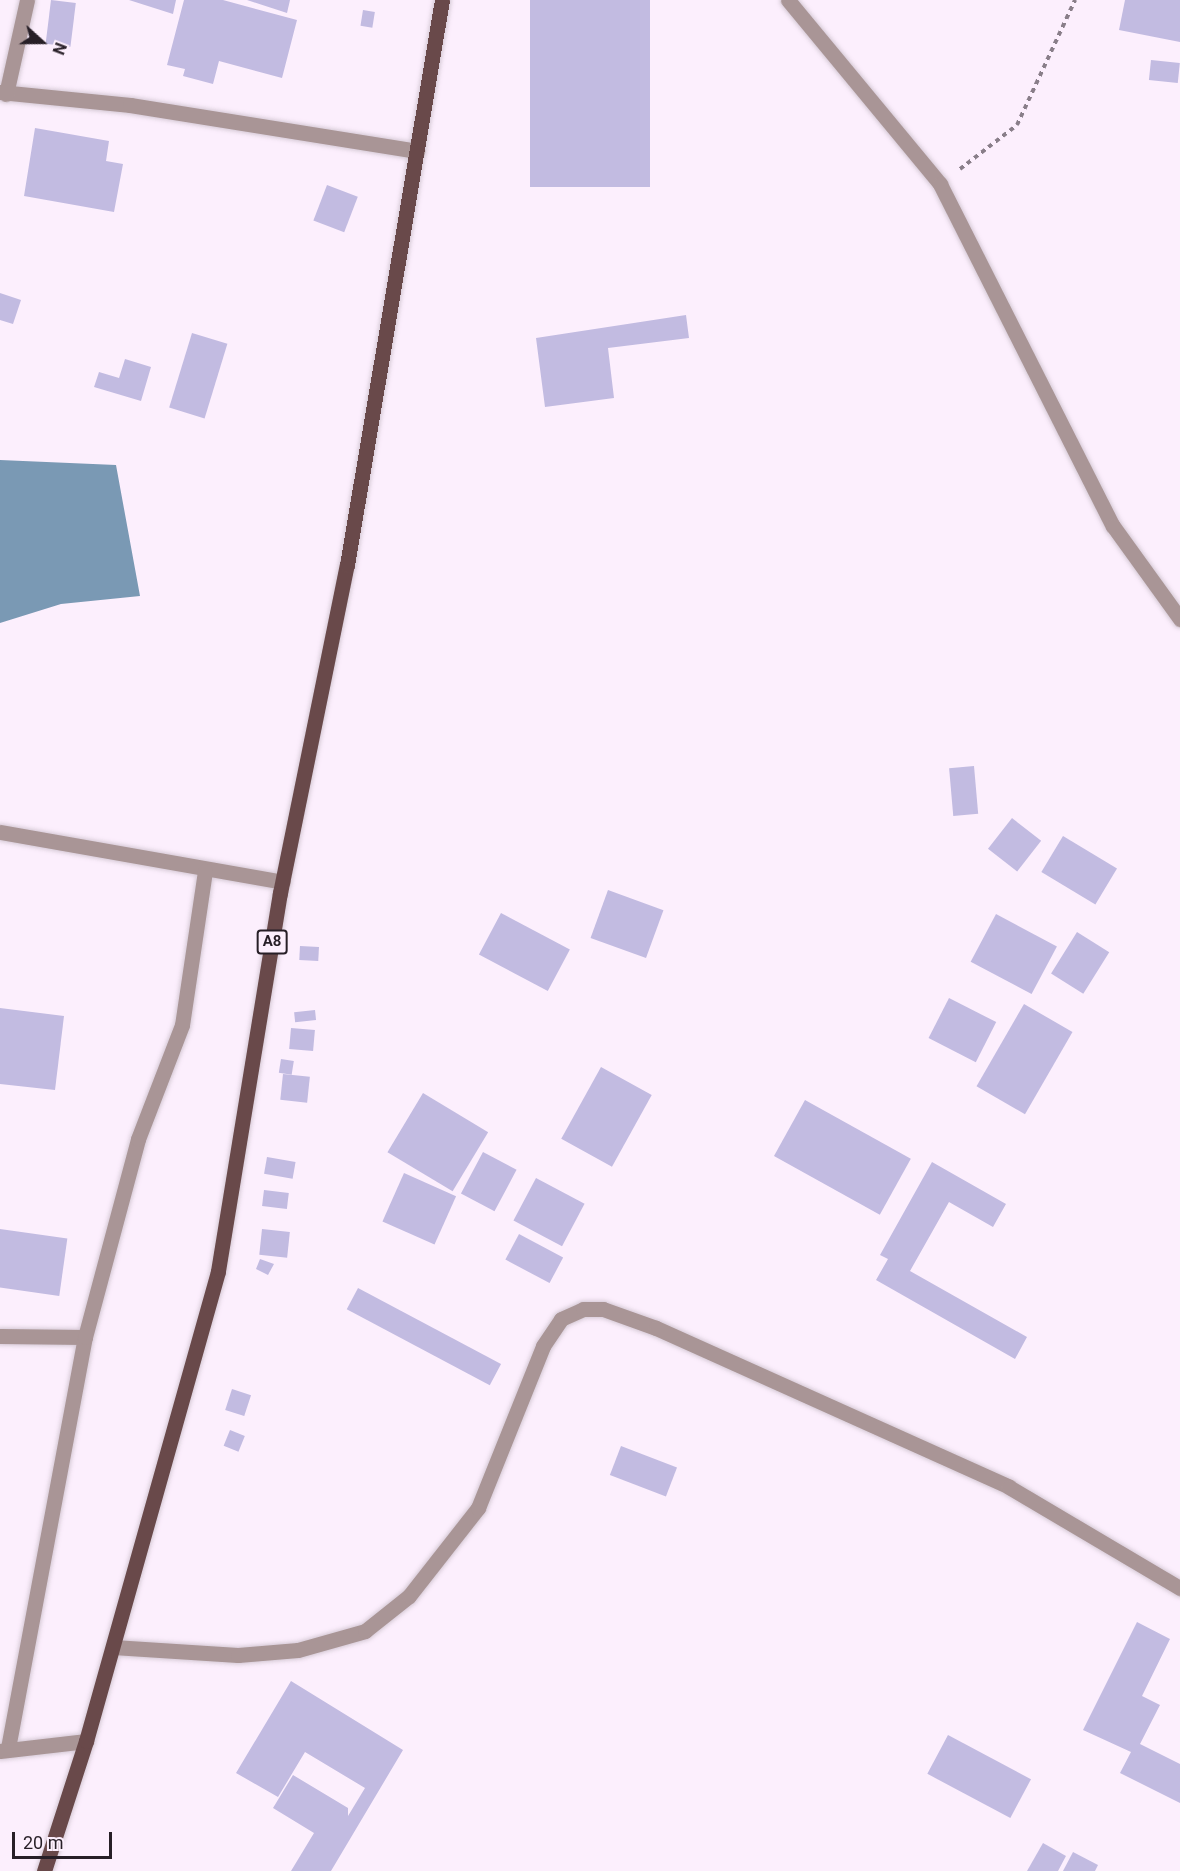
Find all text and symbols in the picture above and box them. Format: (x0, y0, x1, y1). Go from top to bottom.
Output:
north arrow (12, 12, 72, 72)
text: N (48, 40, 70, 57)
road number: A8 (256, 930, 288, 954)
scale bar (15, 1820, 116, 1858)
text: 20 m (23, 1832, 63, 1853)

